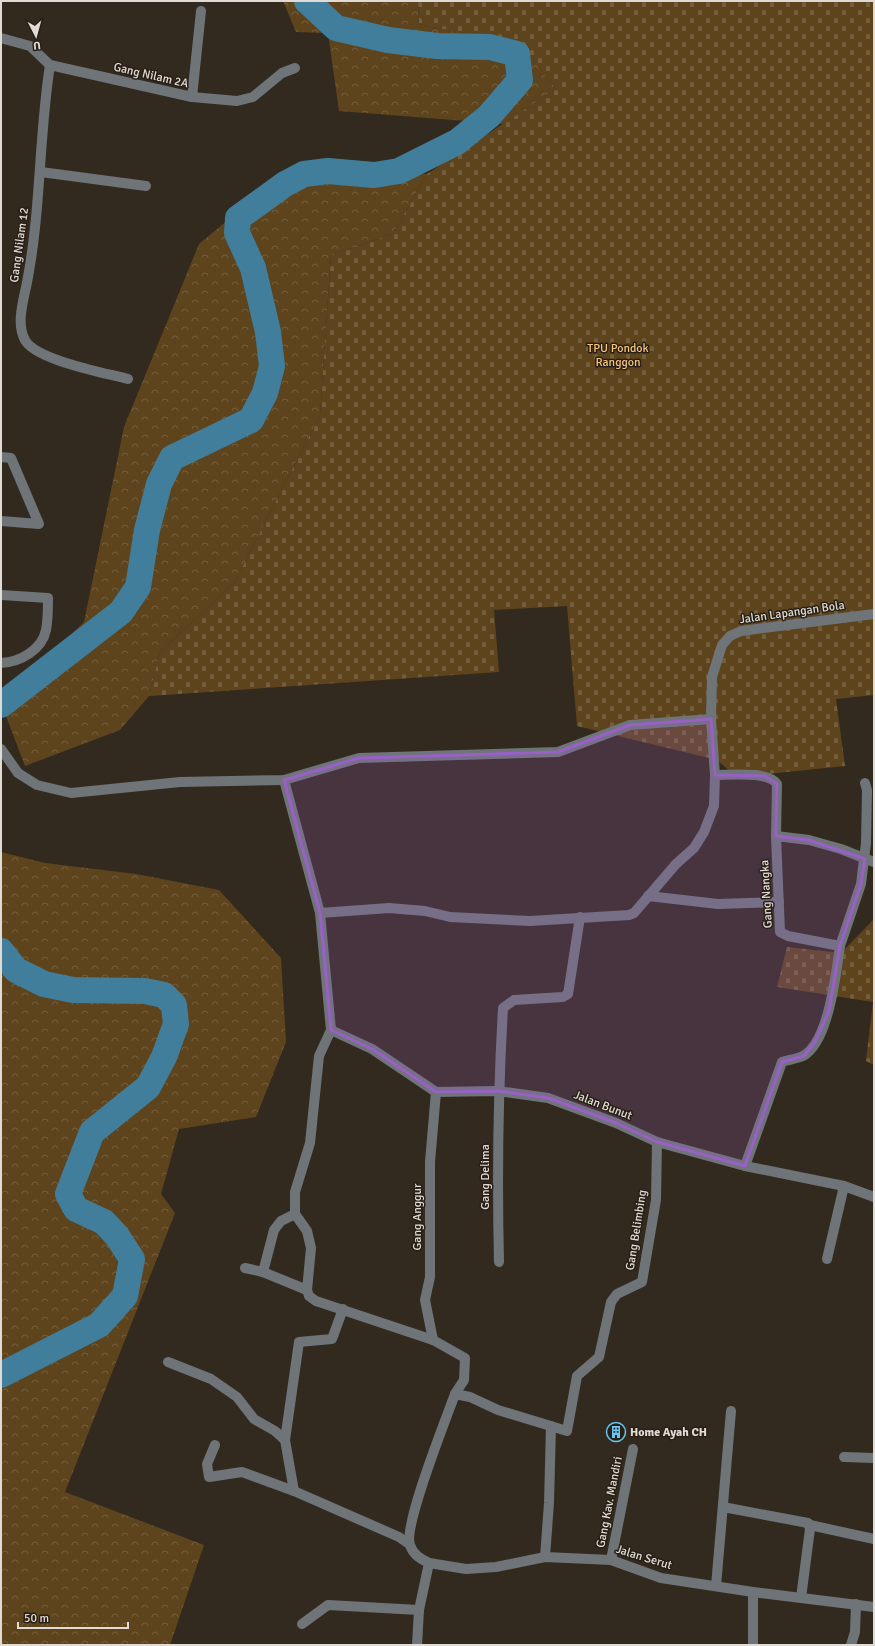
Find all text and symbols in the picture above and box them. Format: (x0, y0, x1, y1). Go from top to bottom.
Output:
north arrow (16, 16, 56, 56)
text: U (33, 39, 41, 52)
street label: Gang Nilam 2A (112, 60, 190, 92)
street label: Gang Nilam 12 (7, 207, 32, 284)
park label: TPU Pondok Ranggon (587, 341, 649, 370)
street label: Jalan Lapangan Bola (739, 598, 846, 627)
street label: Gang Nangka (757, 859, 776, 929)
street label: Jalan Bunut (572, 1088, 634, 1123)
street label: Gang Delima (478, 1144, 493, 1210)
street label: Gang Anggur (410, 1183, 425, 1250)
street label: Gang Belimbing (623, 1189, 650, 1271)
building icon: Home Ayah CH (605, 1421, 627, 1443)
place label: Home Ayah CH (630, 1425, 707, 1440)
street label: Gang Kav. Mandiri (593, 1455, 626, 1549)
street label: Jalan Serut (614, 1542, 674, 1573)
scale bar (18, 1604, 128, 1630)
text: 50 m (24, 1611, 49, 1626)

